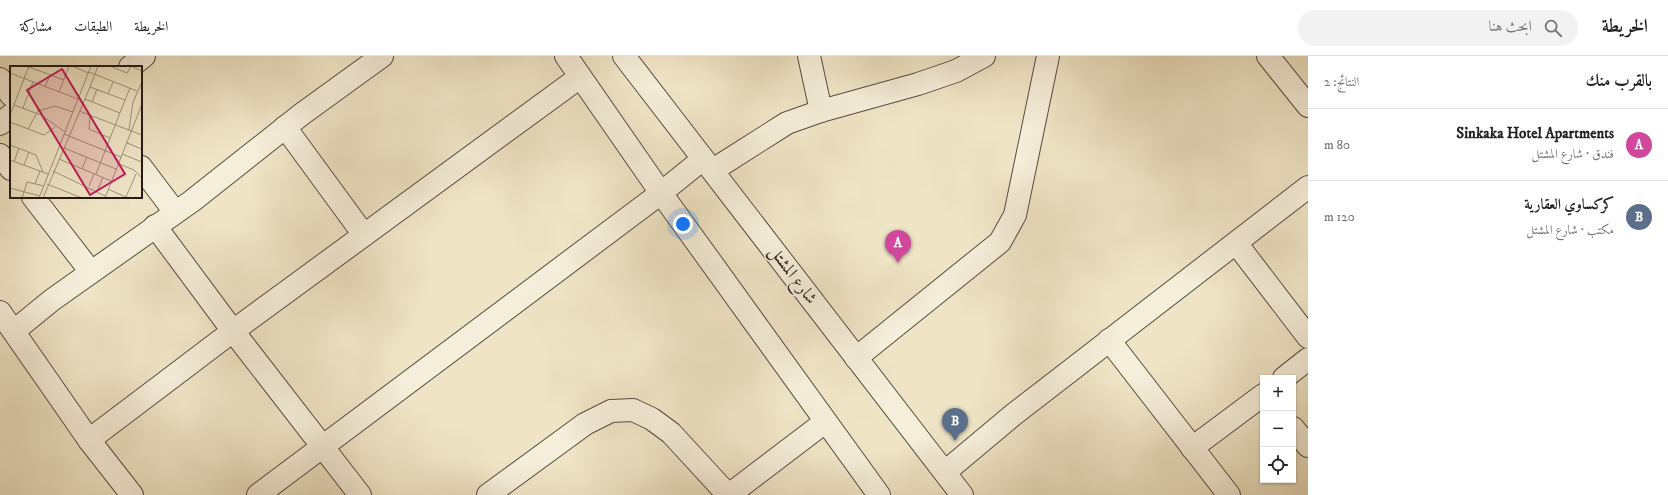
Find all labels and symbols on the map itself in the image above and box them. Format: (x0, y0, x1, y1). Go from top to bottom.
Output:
inset map (10, 66, 142, 198)
your location (673, 214, 693, 234)
pin: A (885, 230, 911, 263)
street label: شارع المشتل (762, 241, 822, 310)
pin: B (942, 408, 968, 441)

